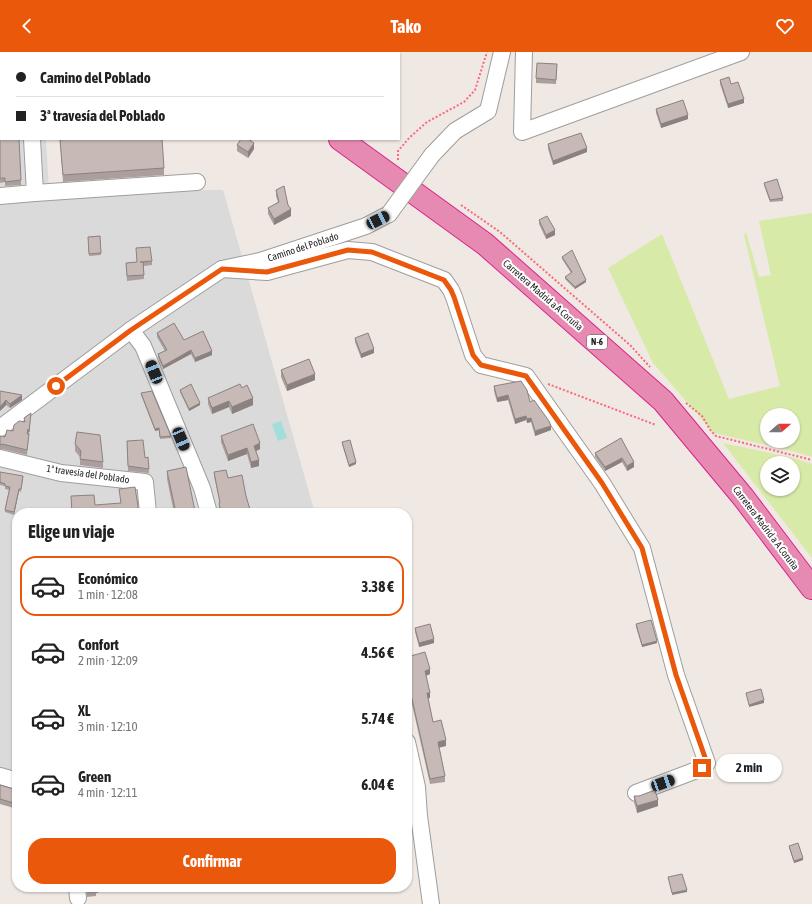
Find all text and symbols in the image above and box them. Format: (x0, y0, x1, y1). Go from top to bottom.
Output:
icon: back (16, 15, 38, 37)
icon: heart (774, 15, 796, 37)
text: Tako (390, 16, 422, 37)
text: Camino del Poblado (40, 69, 151, 86)
text: 3ª travesía del Poblado (40, 107, 165, 124)
car (365, 209, 391, 231)
street label: Camino del Poblado (266, 230, 340, 264)
street label: Carretera Madrid a A Coruña (501, 257, 585, 333)
road number: N-6 (587, 335, 607, 349)
car (144, 359, 164, 385)
route start (47, 377, 65, 395)
north arrow (760, 408, 800, 448)
map controls (760, 408, 800, 496)
car (171, 426, 191, 452)
button: layers (760, 456, 800, 496)
street label: 1ª travesía del Poblado (46, 463, 130, 485)
street label: Carretera Madrid a A Coruña (731, 484, 801, 572)
text: Elige un viaje (28, 521, 115, 542)
icon: car (30, 568, 66, 604)
text: Económico (78, 570, 138, 587)
text: 3.38 € (361, 578, 394, 595)
text: 1 min · 12:08 (78, 587, 138, 602)
icon: car (30, 634, 66, 670)
text: Confort (78, 636, 119, 653)
text: 4.56 € (361, 644, 394, 661)
text: 2 min · 12:09 (78, 653, 138, 668)
icon: car (30, 700, 66, 736)
text: XL (78, 702, 91, 719)
text: 5.74 € (361, 710, 394, 727)
text: 3 min · 12:10 (78, 719, 138, 734)
callout: 2 min (716, 754, 782, 782)
route end (693, 759, 711, 777)
text: 2 min (736, 760, 762, 775)
icon: car (30, 766, 66, 802)
text: Green (78, 768, 111, 785)
car (650, 773, 676, 793)
text: 6.04 € (361, 776, 394, 793)
text: 4 min · 12:11 (78, 785, 138, 800)
button: Confirmar (28, 838, 396, 884)

